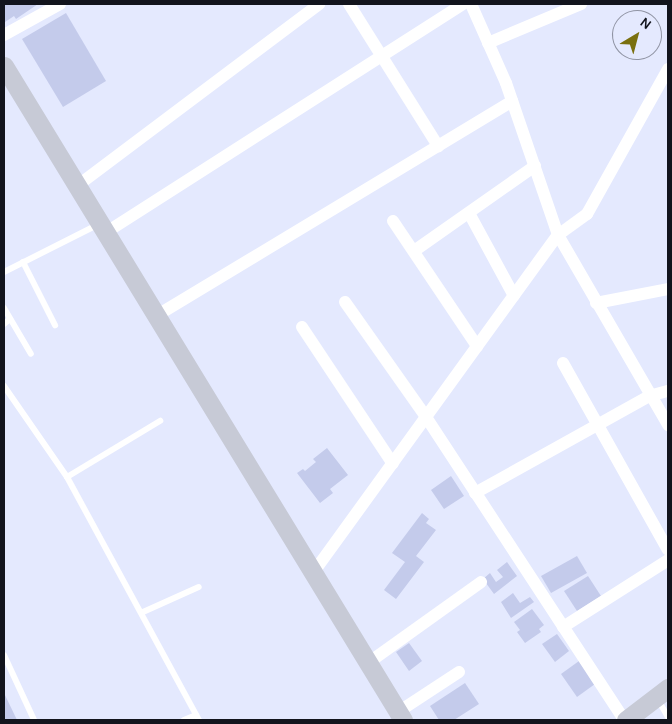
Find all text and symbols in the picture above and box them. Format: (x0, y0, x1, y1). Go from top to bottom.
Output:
north arrow (612, 10, 662, 60)
text: N (637, 14, 655, 33)

